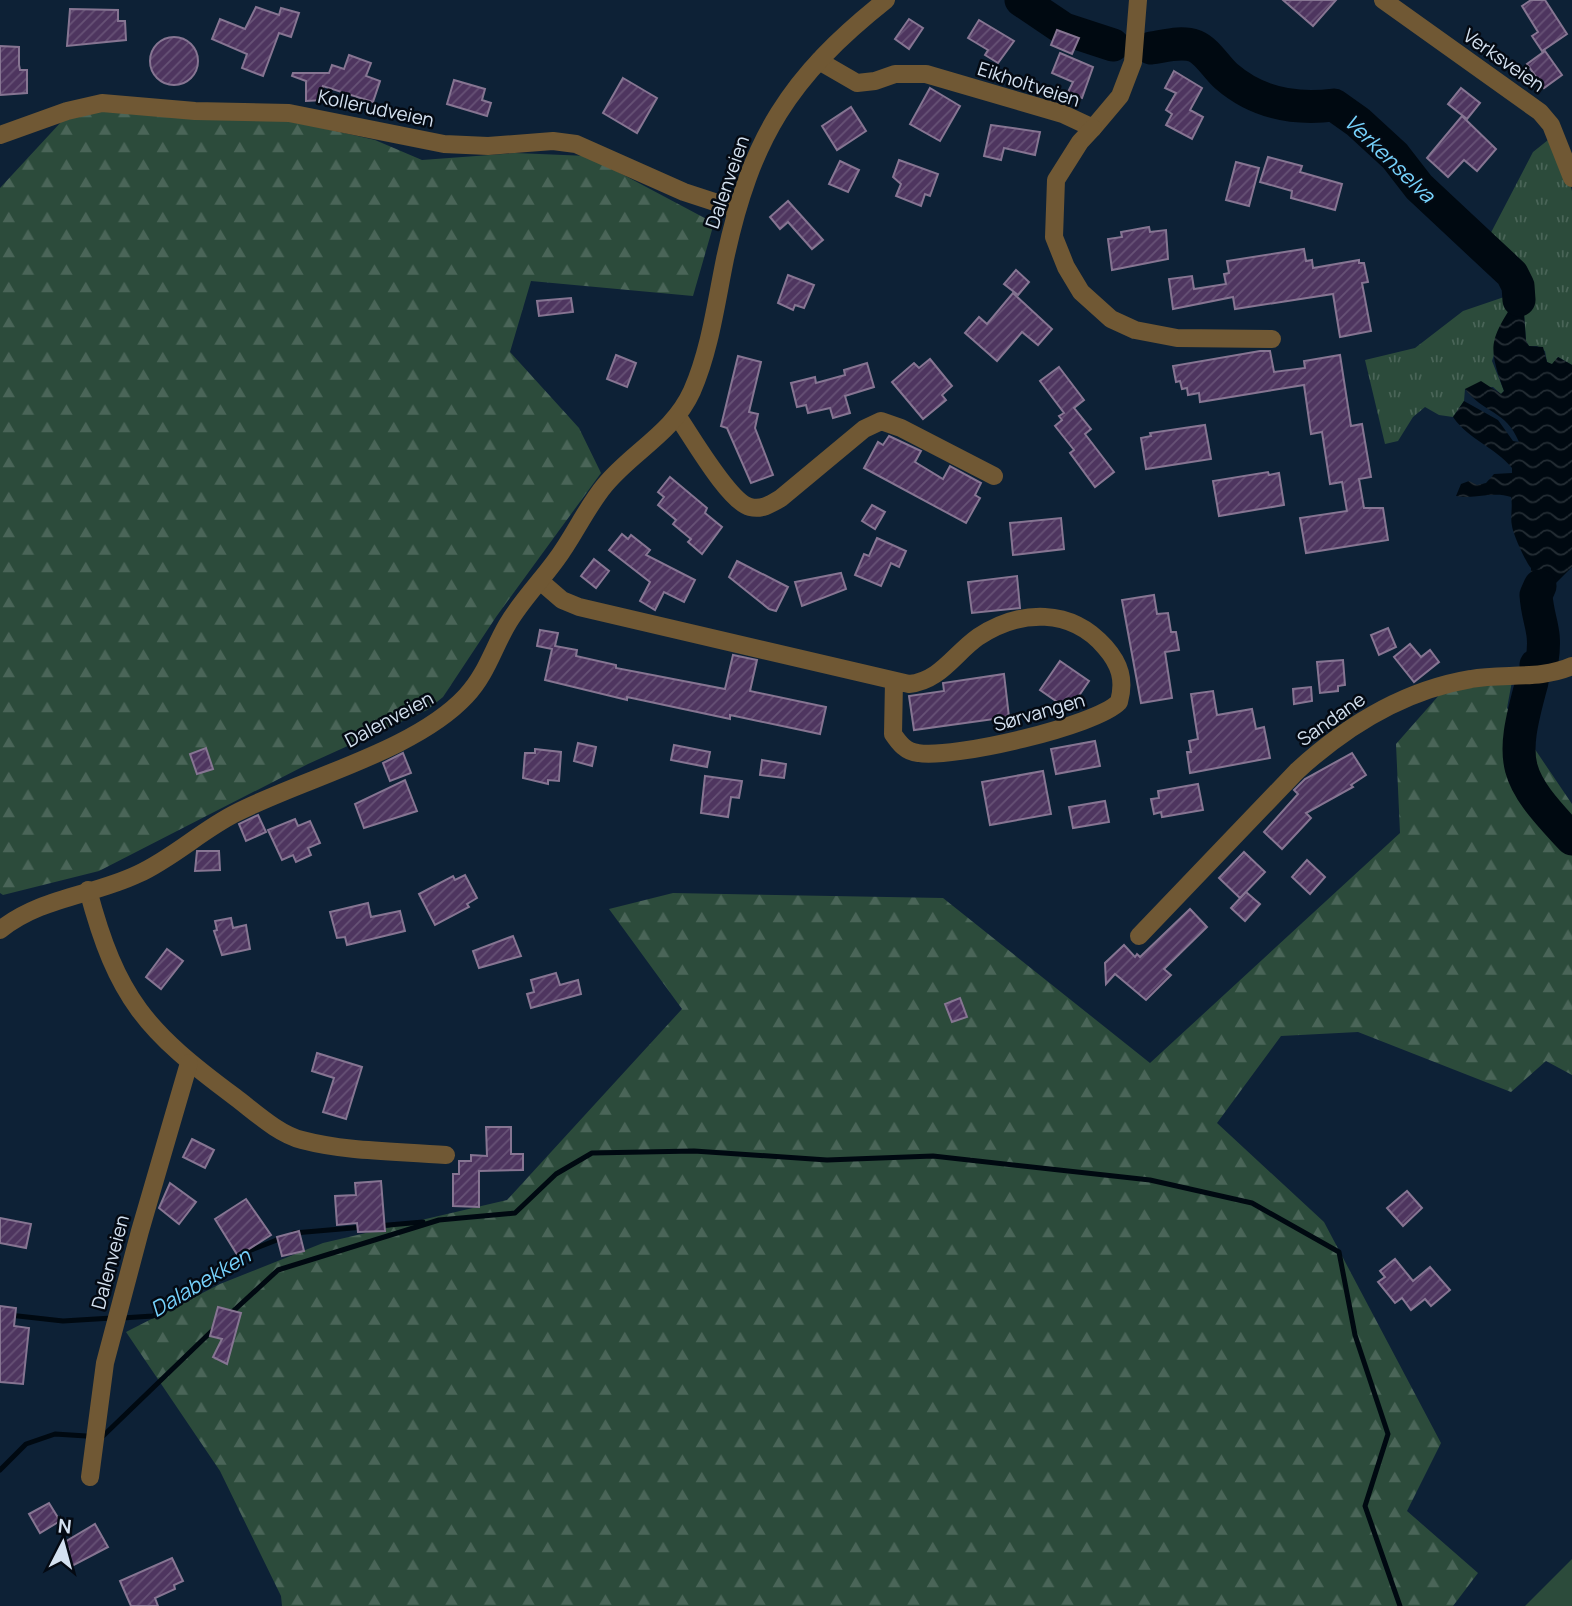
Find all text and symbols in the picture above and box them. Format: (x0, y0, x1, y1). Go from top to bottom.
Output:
street label: Verksveien (1458, 22, 1550, 98)
street label: Eikholtveien (974, 55, 1084, 113)
street label: Kollerudveien (316, 83, 436, 133)
water label: Verkenselva (1339, 108, 1442, 209)
street label: Dalenveien (699, 132, 755, 232)
street label: Dalenveien (340, 685, 438, 753)
street label: Sandane (1292, 686, 1370, 752)
street label: Sørvangen (990, 687, 1088, 737)
street label: Dalenveien (85, 1212, 135, 1312)
water label: Dalabekken (145, 1240, 257, 1323)
north arrow (28, 1508, 98, 1578)
text: N (57, 1512, 73, 1540)

